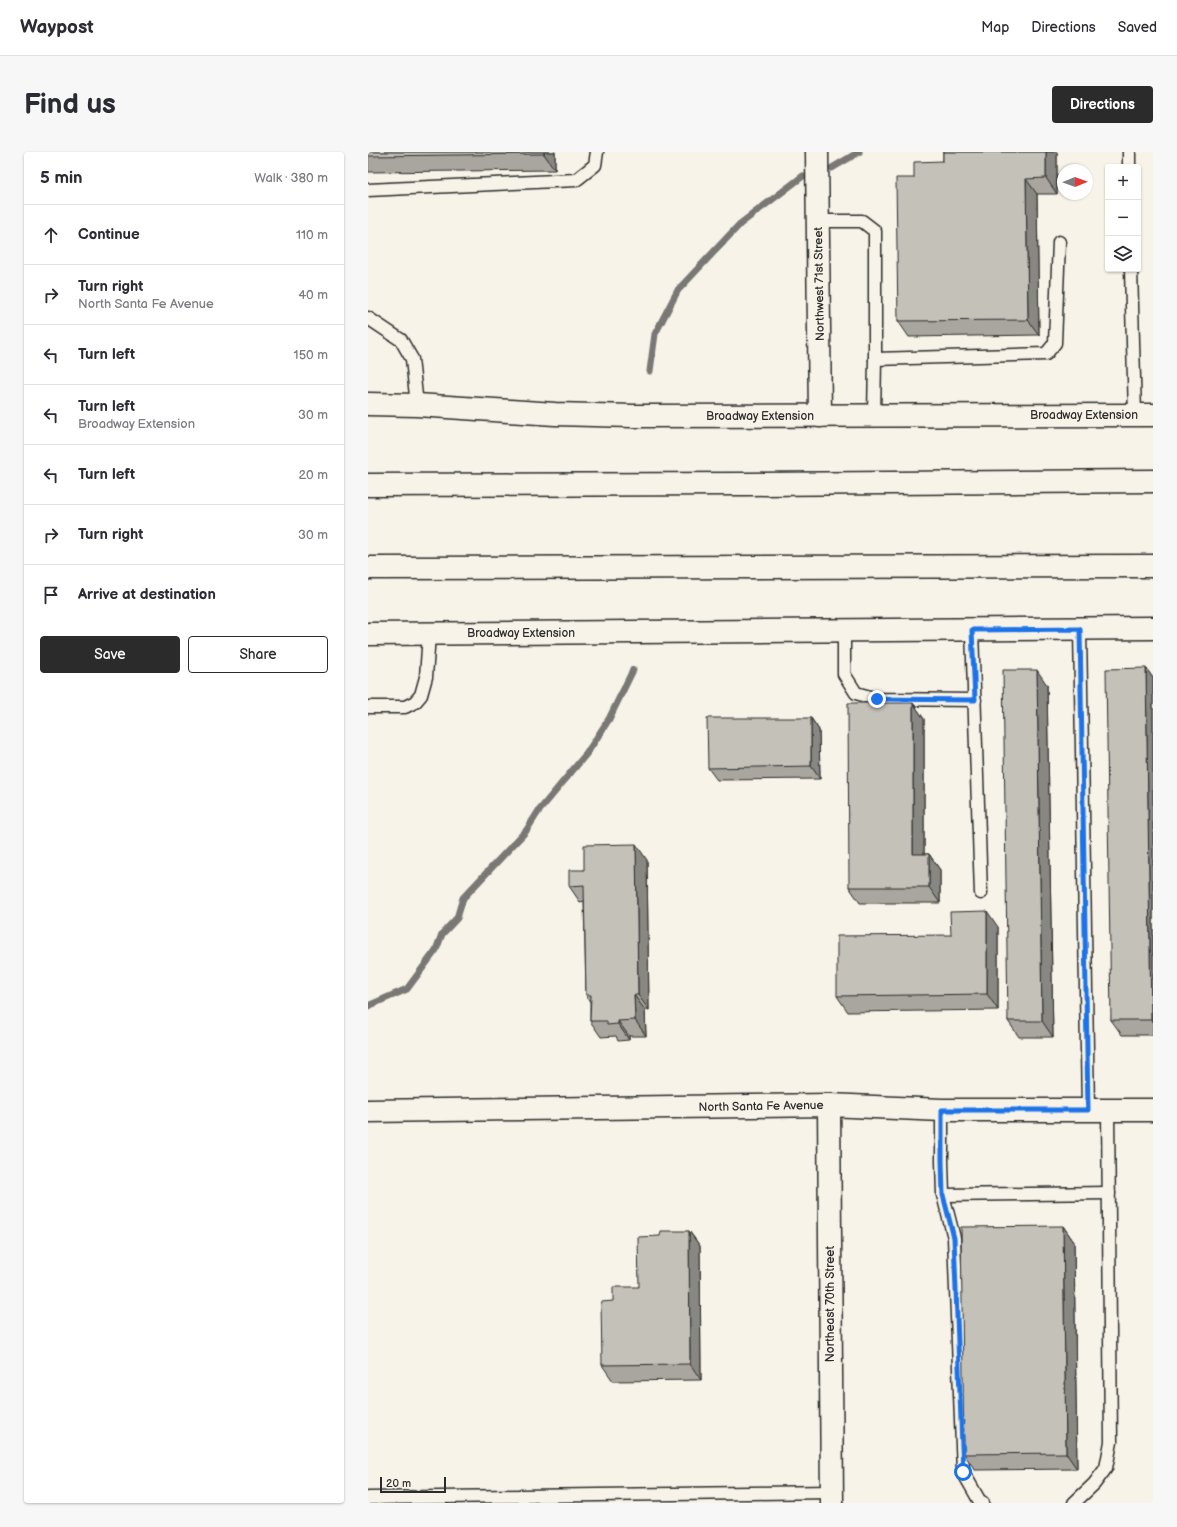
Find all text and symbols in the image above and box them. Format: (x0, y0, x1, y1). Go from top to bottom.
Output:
text: Waypost (20, 16, 94, 39)
text: Map (981, 19, 1009, 36)
text: Directions (1031, 19, 1096, 36)
text: Saved (1118, 19, 1157, 36)
button: Directions (1052, 86, 1153, 123)
text: Find us (24, 88, 116, 121)
north arrow (1057, 164, 1093, 200)
map controls (1105, 164, 1141, 272)
button: + (1105, 164, 1141, 200)
text: 5 min (40, 168, 83, 188)
text: Walk · 380 m (254, 170, 328, 186)
button: − (1105, 200, 1141, 236)
icon: ahead (40, 224, 62, 246)
text: Continue (78, 225, 140, 244)
street label: Northwest 71st Street (811, 226, 828, 341)
text: 110 m (296, 227, 328, 243)
button: layers (1105, 236, 1141, 272)
text: Turn right (78, 277, 143, 296)
icon: right (40, 284, 62, 306)
text: 40 m (298, 287, 328, 303)
text: North Santa Fe Avenue (78, 296, 214, 312)
icon: left (40, 344, 62, 366)
text: Turn left (78, 345, 135, 364)
text: 150 m (294, 347, 328, 363)
text: Turn left (78, 397, 135, 416)
icon: left (40, 404, 62, 426)
text: 30 m (298, 407, 328, 423)
street label: Broadway Extension (1030, 408, 1138, 423)
street label: Broadway Extension (706, 409, 814, 424)
text: Broadway Extension (78, 416, 195, 432)
icon: left (40, 464, 62, 486)
text: Turn left (78, 465, 135, 484)
text: 20 m (298, 467, 328, 483)
icon: right (40, 524, 62, 546)
text: Turn right (78, 525, 143, 544)
text: 30 m (298, 527, 328, 543)
icon: arrive (40, 584, 62, 606)
text: Arrive at destination (78, 585, 216, 604)
street label: Broadway Extension (467, 626, 575, 641)
button: Save (40, 636, 180, 673)
button: Share (188, 636, 328, 673)
route end (868, 690, 886, 708)
street label: North Santa Fe Avenue (698, 1098, 824, 1115)
street label: Northeast 70th Street (823, 1246, 838, 1362)
route start (954, 1463, 972, 1481)
scale bar (380, 1475, 446, 1494)
text: 20 m (386, 1477, 411, 1490)

